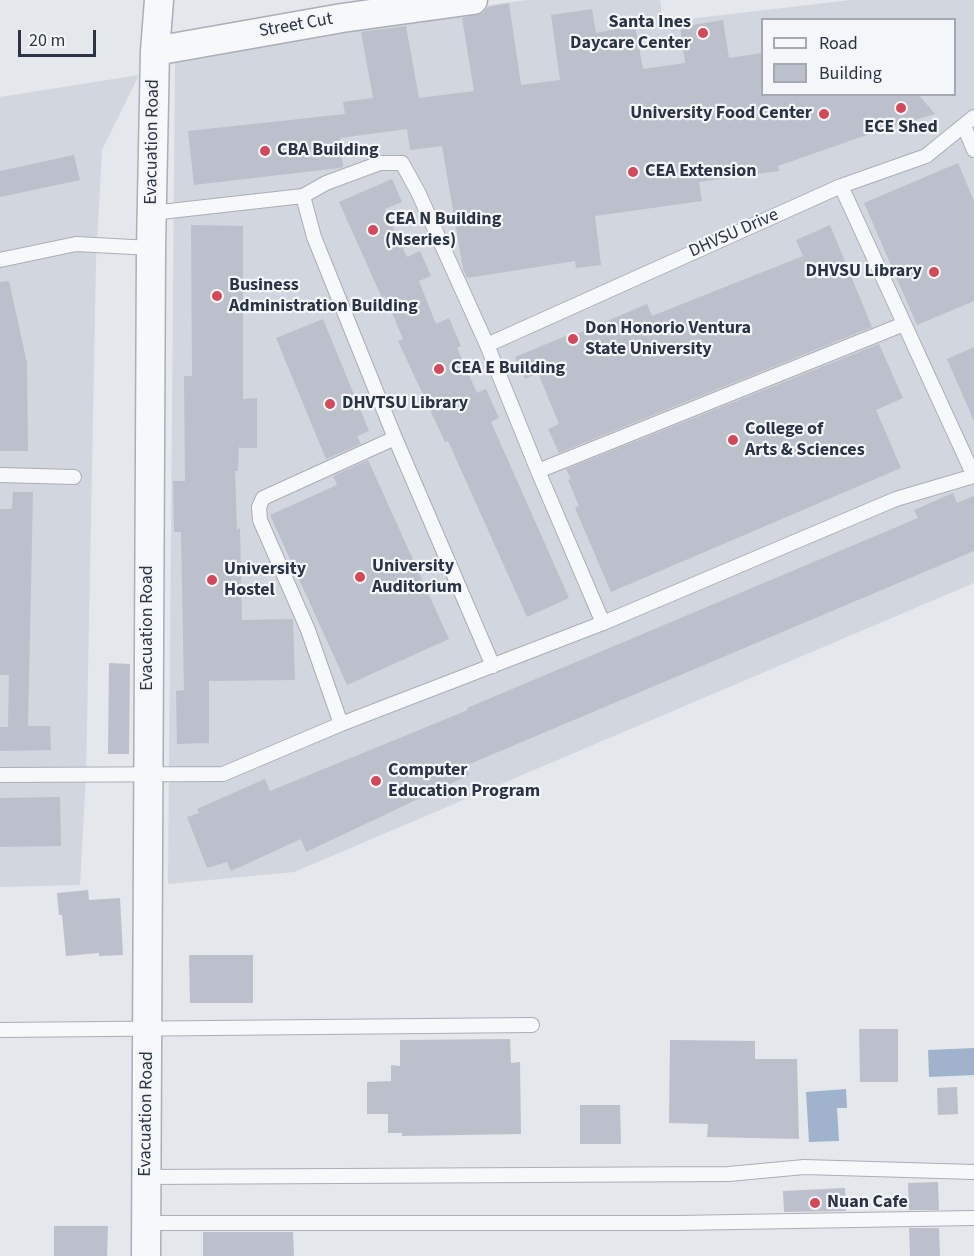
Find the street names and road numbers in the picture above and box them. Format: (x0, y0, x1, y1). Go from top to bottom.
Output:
street label: Street Cut (257, 9, 335, 43)
street label: Evacuation Road (141, 79, 165, 205)
street label: DHVSU Drive (686, 205, 782, 263)
street label: Evacuation Road (137, 565, 159, 691)
street label: Evacuation Road (135, 1051, 159, 1177)

